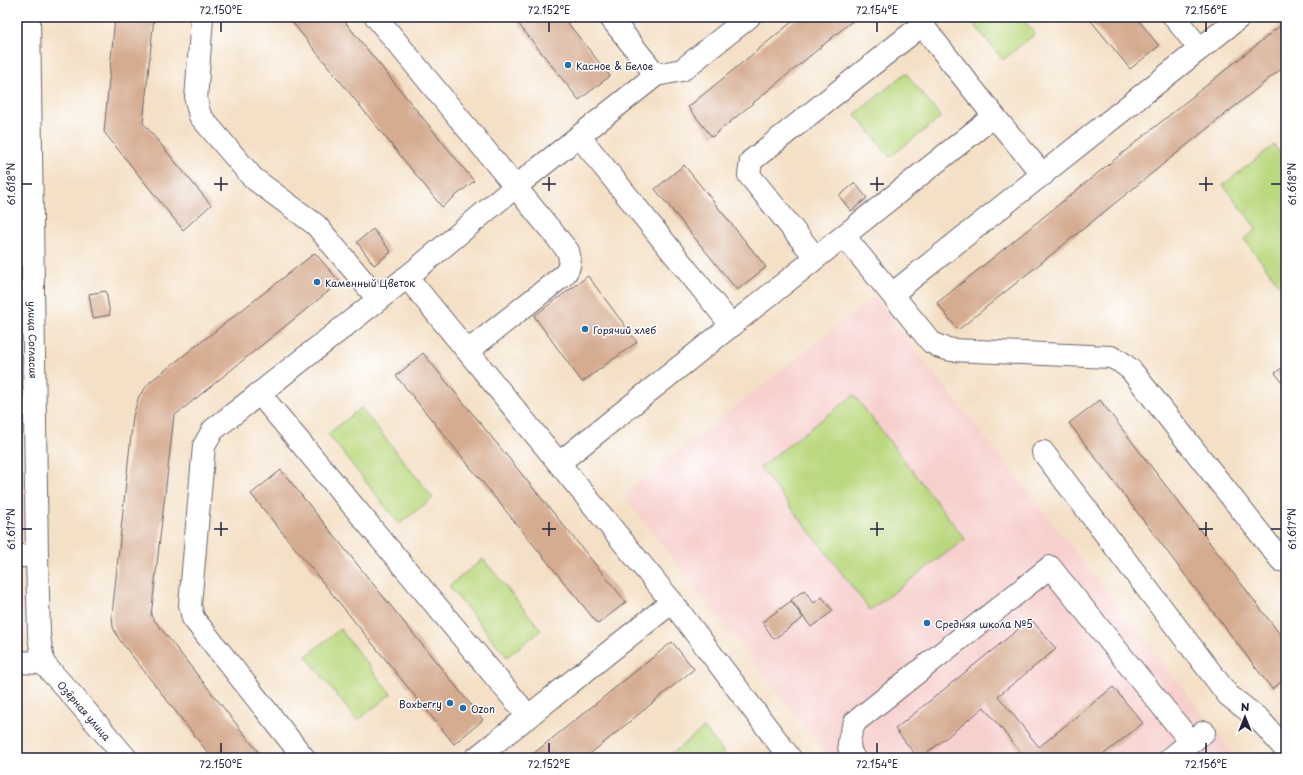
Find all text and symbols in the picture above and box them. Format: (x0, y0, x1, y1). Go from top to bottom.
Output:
text: 72.150°E (200, 2, 242, 17)
text: 72.152°E (528, 2, 570, 17)
text: 72.154°E (856, 2, 898, 17)
text: 72.156°E (1185, 2, 1227, 17)
place label: Касное & Белое (576, 58, 654, 73)
marker: Касное & Белое (563, 60, 573, 70)
text: 61.618°N (3, 163, 18, 205)
text: 61.618°N (1284, 163, 1299, 205)
place label: Каменный Цветок (325, 275, 415, 290)
marker: Каменный Цветок (312, 277, 322, 287)
street label: улица Согласия (26, 301, 42, 379)
place label: Горячий хлеб (593, 322, 656, 337)
marker: Горячий хлеб (580, 324, 590, 334)
text: 61.617°N (3, 508, 18, 550)
text: 61.617°N (1284, 508, 1299, 550)
place label: Средняя школа №5 (935, 616, 1033, 631)
marker: Средняя школа №5 (922, 618, 932, 628)
street label: Озёрная улица (55, 677, 115, 744)
place label: Boxberry (399, 696, 442, 711)
north arrow (1225, 697, 1265, 737)
marker: Boxberry (445, 698, 455, 708)
text: N (1241, 698, 1250, 715)
place label: Ozon (471, 701, 495, 716)
marker: Ozon (458, 703, 468, 713)
text: 72.150°E (200, 756, 242, 771)
text: 72.152°E (528, 756, 570, 771)
text: 72.154°E (856, 756, 898, 771)
text: 72.156°E (1185, 756, 1227, 771)

